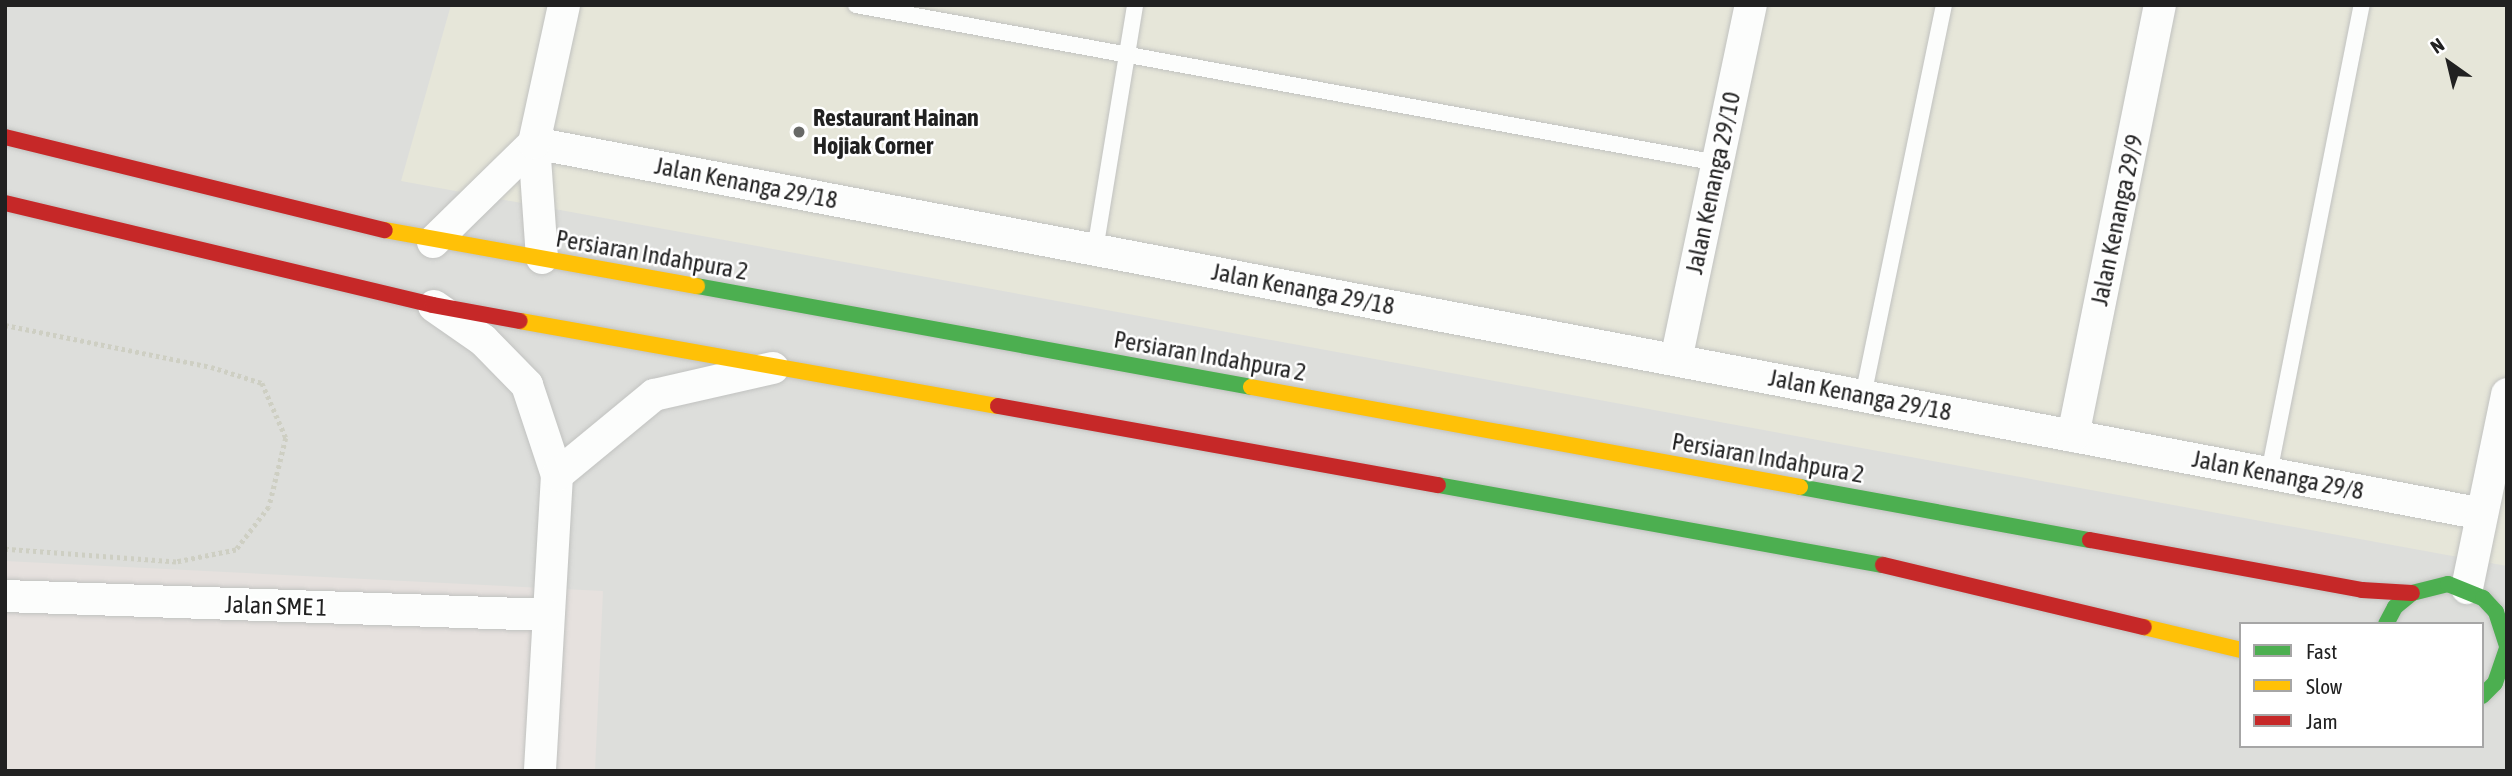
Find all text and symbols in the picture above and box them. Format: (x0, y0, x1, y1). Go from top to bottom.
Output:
north arrow (2414, 28, 2484, 98)
text: N (2426, 33, 2448, 58)
street label: Jalan Kenanga 29/10 (1680, 89, 1746, 277)
place label: Restaurant Hainan Hojiak Corner (813, 104, 979, 160)
marker: Restaurant Hainan Hojiak Corner (791, 124, 807, 140)
street label: Jalan Kenanga 29/9 (2085, 132, 2149, 308)
street label: Jalan Kenanga 29/18 (652, 151, 840, 215)
street label: Persiaran Indahpura 2 (554, 224, 750, 286)
street label: Jalan Kenanga 29/18 (1209, 257, 1397, 321)
street label: Persiaran Indahpura 2 (1112, 325, 1308, 387)
street label: Jalan Kenanga 29/18 (1766, 363, 1954, 427)
street label: Persiaran Indahpura 2 (1670, 427, 1866, 489)
street label: Jalan Kenanga 29/8 (2190, 444, 2366, 506)
street label: Jalan SME 1 (224, 590, 328, 622)
legend (2239, 622, 2484, 748)
text: Fast (2306, 639, 2337, 663)
text: Slow (2306, 674, 2342, 698)
text: Jam (2306, 709, 2338, 733)

